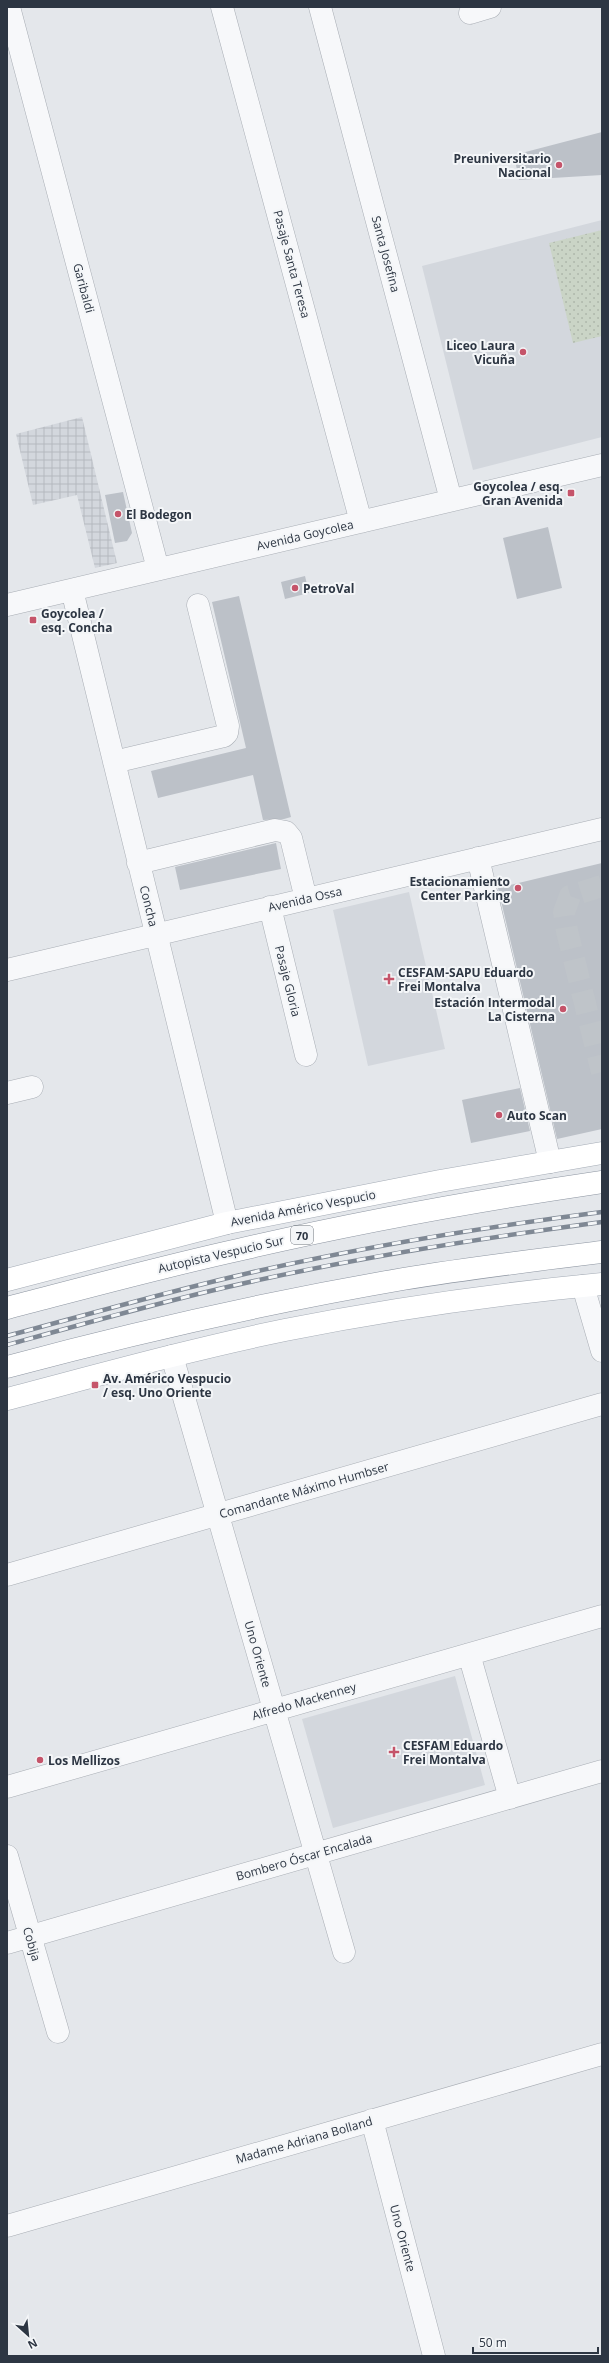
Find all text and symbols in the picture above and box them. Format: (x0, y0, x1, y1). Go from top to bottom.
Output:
place label: Preuniversitario Nacional (454, 150, 551, 181)
marker: Preuniversitario Nacional (554, 160, 564, 170)
street label: Pasaje Santa Teresa (269, 208, 315, 320)
street label: Santa Josefina (368, 214, 404, 294)
street label: Garibaldi (69, 261, 99, 315)
place label: Liceo Laura Vicuña (446, 337, 515, 368)
marker: Liceo Laura Vicuña (518, 347, 528, 357)
place label: Goycolea / esq. Gran Avenida (473, 478, 563, 509)
marker: Goycolea / esq. Gran Avenida (566, 488, 576, 498)
place label: El Bodegon (126, 506, 192, 523)
marker: El Bodegon (113, 509, 123, 519)
street label: Avenida Goycolea (255, 516, 355, 554)
place label: PetroVal (303, 580, 354, 597)
marker: PetroVal (290, 583, 300, 593)
place label: Goycolea / esq. Concha (41, 605, 112, 636)
marker: Goycolea / esq. Concha (28, 615, 38, 625)
place label: Estacionamiento Center Parking (409, 873, 510, 904)
street label: Avenida Ossa (266, 882, 344, 916)
marker: Estacionamiento Center Parking (513, 883, 523, 893)
street label: Concha (136, 884, 162, 928)
street label: Pasaje Gloria (271, 944, 305, 1018)
place label: CESFAM-SAPU Eduardo Frei Montalva (398, 964, 534, 995)
marker: CESFAM-SAPU Eduardo Frei Montalva (383, 973, 395, 985)
place label: Estación Intermodal La Cisterna (434, 994, 555, 1025)
marker: Estación Intermodal La Cisterna (558, 1004, 568, 1014)
place label: Auto Scan (507, 1107, 567, 1124)
marker: Auto Scan (494, 1110, 504, 1120)
street label: Avenida Américo Vespucio (229, 1186, 377, 1230)
road number: 70 (291, 1226, 313, 1244)
street label: Autopista Vespucio Sur (156, 1231, 286, 1277)
place label: Av. Américo Vespucio / esq. Uno Oriente (103, 1370, 231, 1401)
marker: Av. Américo Vespucio / esq. Uno Oriente (90, 1380, 100, 1390)
street label: Comandante Máximo Humbser (217, 1458, 391, 1522)
street label: Uno Oriente (240, 1619, 276, 1690)
street label: Alfredo Mackenney (250, 1678, 359, 1724)
place label: CESFAM Eduardo Frei Montalva (403, 1737, 503, 1768)
marker: CESFAM Eduardo Frei Montalva (388, 1746, 400, 1758)
place label: Los Mellizos (48, 1752, 120, 1769)
marker: Los Mellizos (35, 1755, 45, 1765)
street label: Bombero Óscar Encalada (234, 1829, 374, 1885)
street label: Cobija (19, 1925, 45, 1963)
street label: Madame Adriana Bolland (234, 2112, 374, 2168)
street label: Uno Oriente (386, 2203, 420, 2274)
north arrow (8, 2315, 48, 2355)
scale bar (473, 2329, 598, 2355)
text: 50 m (479, 2334, 507, 2351)
text: N (25, 2336, 40, 2353)

